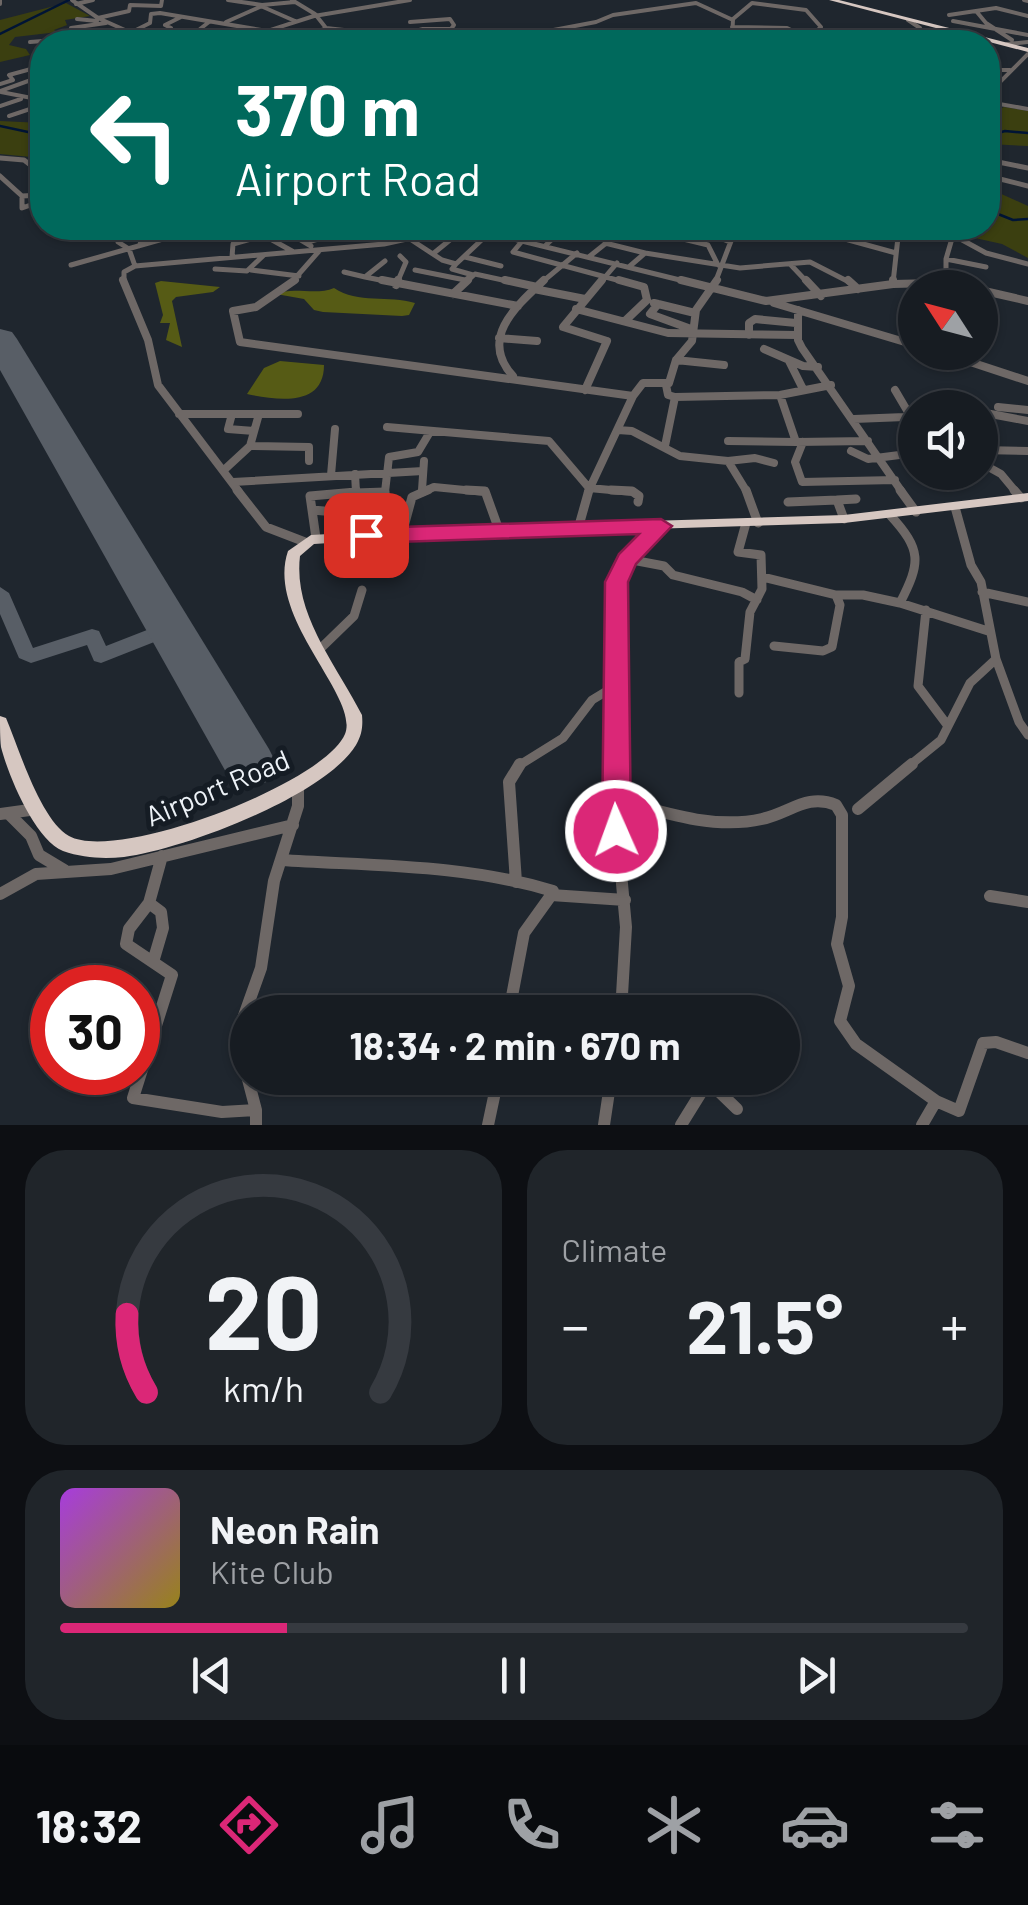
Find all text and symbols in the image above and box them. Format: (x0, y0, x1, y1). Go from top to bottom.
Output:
text: 370 m (235, 66, 420, 150)
icon: left (70, 70, 200, 200)
text: Airport Road (235, 151, 481, 205)
north arrow (898, 270, 998, 370)
map controls (898, 270, 998, 490)
button: sound (898, 390, 998, 490)
pin (324, 493, 409, 578)
icon: arrive (339, 508, 394, 563)
street label: Airport Road (140, 741, 294, 833)
position arrow (564, 779, 668, 883)
speed limit sign: 30 (30, 965, 160, 1095)
text: 18:34 · 2 min · 670 m (350, 1022, 680, 1068)
text: Climate (562, 1230, 667, 1268)
text: 20 (204, 1246, 322, 1371)
text: 21.5° (686, 1279, 843, 1369)
text: − (562, 1291, 589, 1357)
text: + (940, 1291, 968, 1357)
text: km/h (223, 1366, 304, 1409)
text: Neon Rain (210, 1506, 379, 1552)
text: Kite Club (210, 1552, 334, 1590)
icon: previous (184, 1648, 239, 1703)
icon: pause (486, 1648, 541, 1703)
icon: next (789, 1648, 844, 1703)
icon: directions (214, 1790, 284, 1860)
icon: music (355, 1790, 425, 1860)
icon: phone (497, 1790, 567, 1860)
icon: climate (639, 1790, 709, 1860)
icon: car (780, 1790, 850, 1860)
icon: filters (922, 1790, 992, 1860)
text: 18:32 (36, 1798, 142, 1852)

